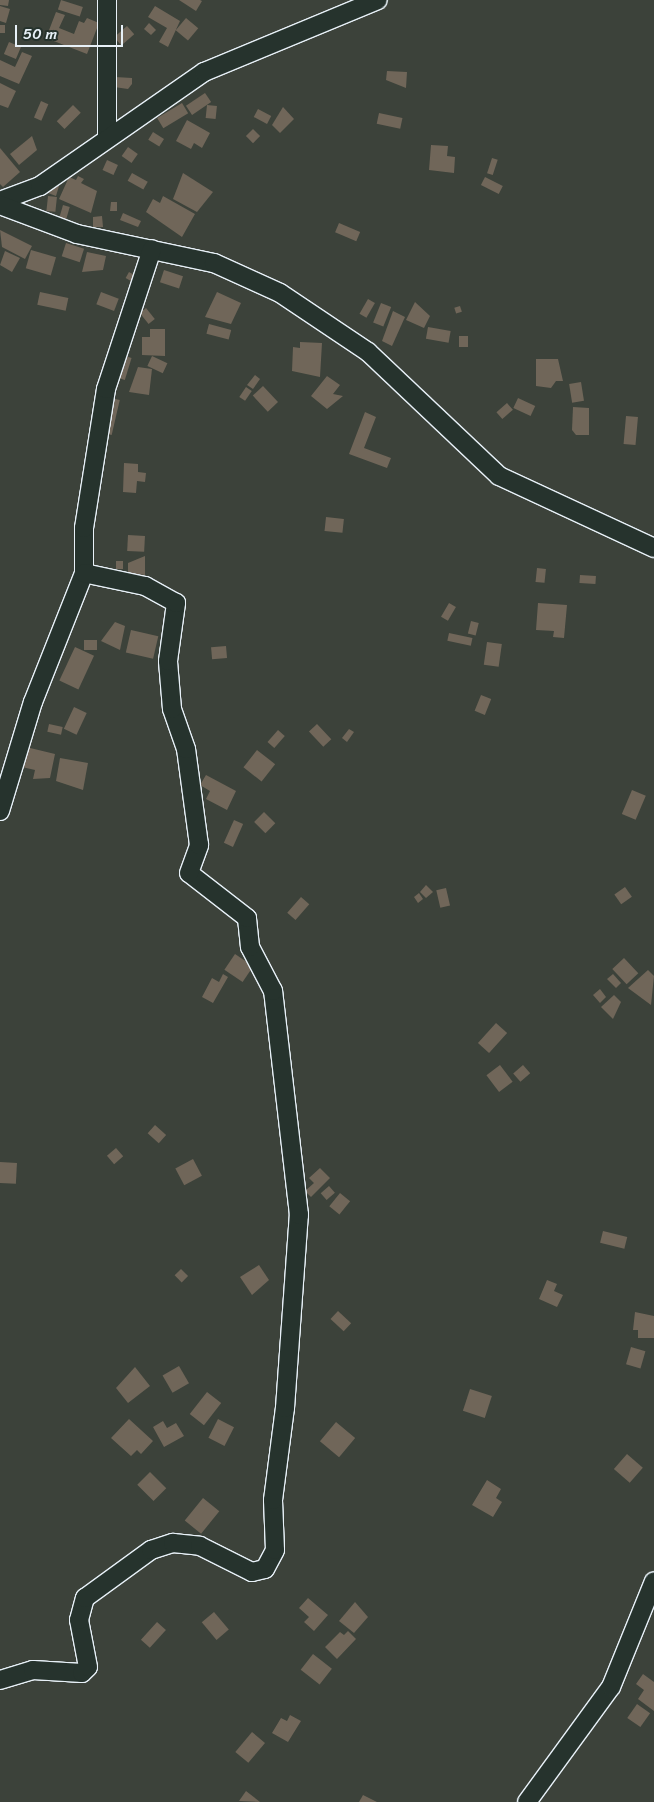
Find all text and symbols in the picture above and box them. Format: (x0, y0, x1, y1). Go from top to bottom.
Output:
scale bar (18, 15, 125, 47)
text: 50 m (23, 21, 57, 47)

